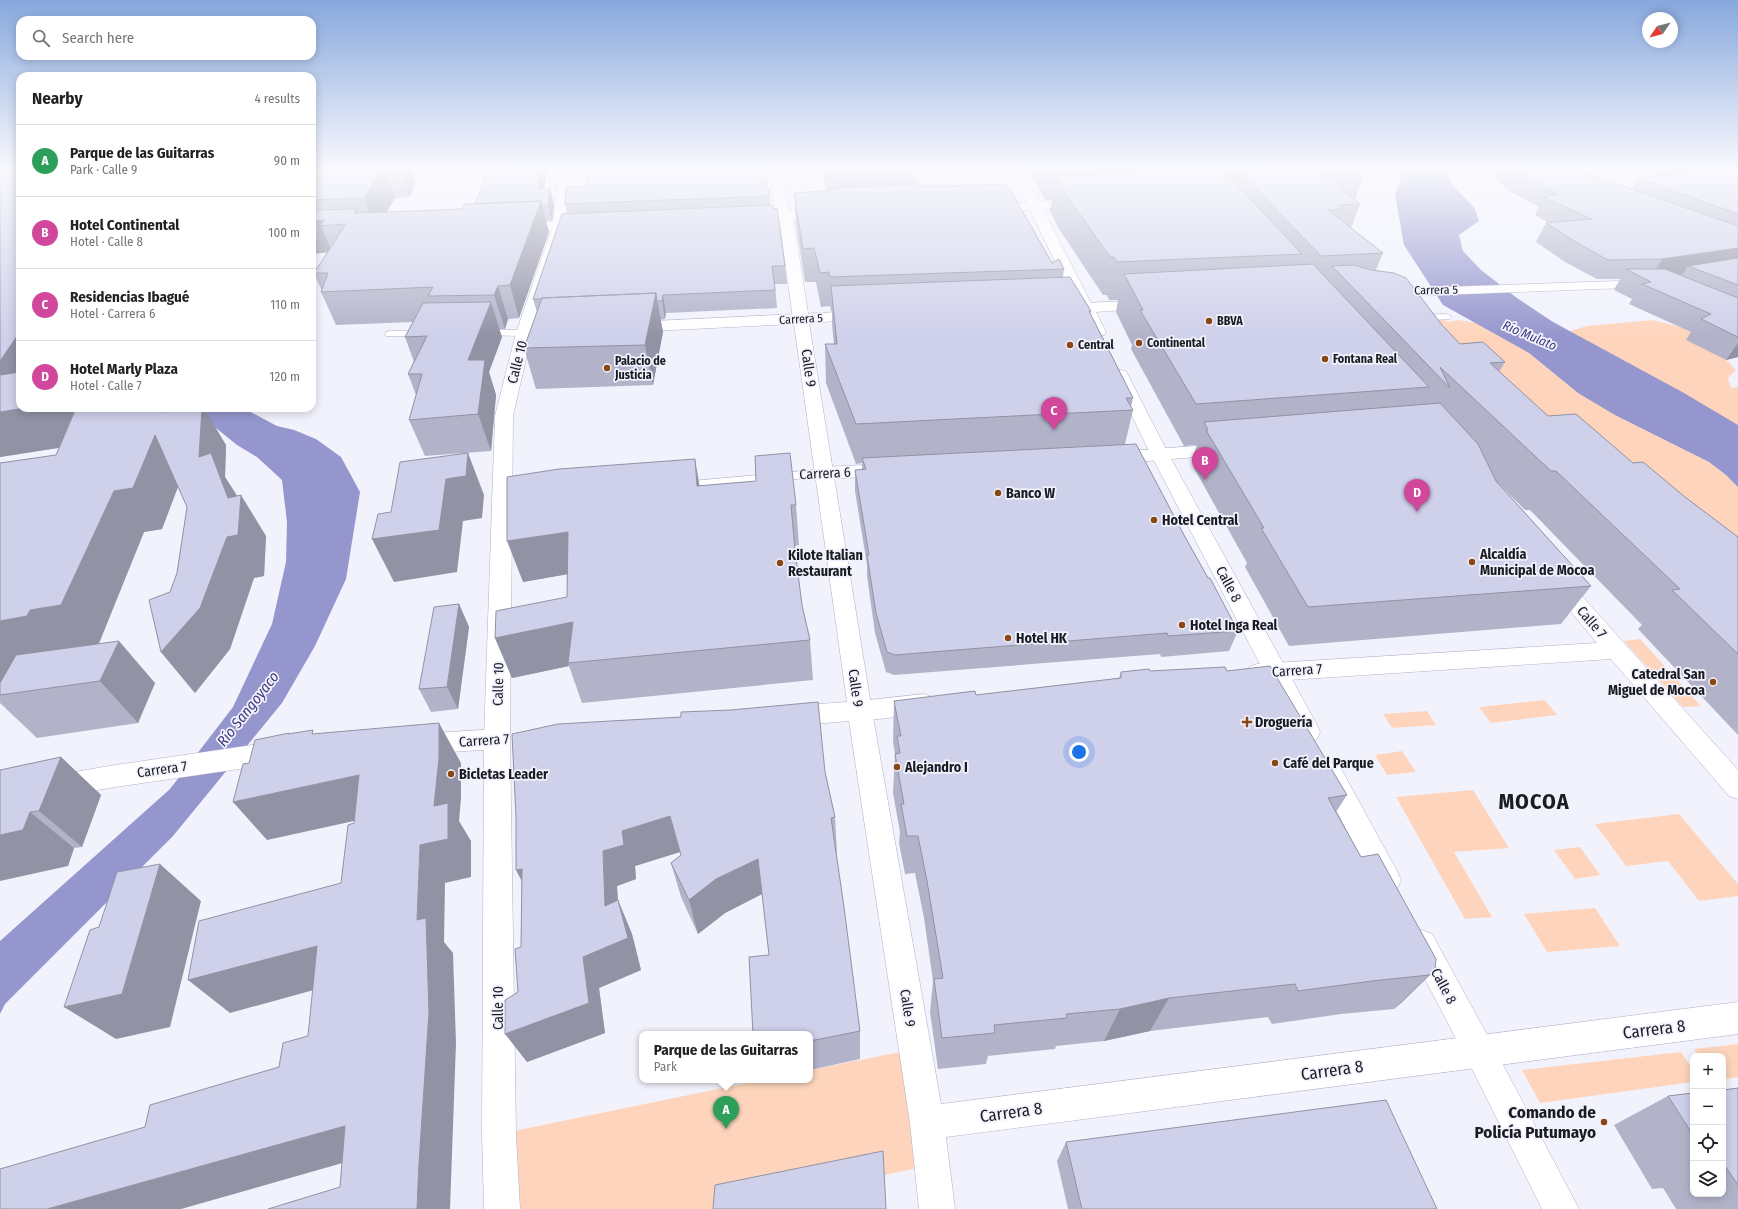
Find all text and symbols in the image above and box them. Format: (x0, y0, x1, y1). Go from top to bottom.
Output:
north arrow (1642, 12, 1678, 48)
search box (16, 16, 316, 60)
icon: search (30, 27, 52, 49)
text: Search here (62, 29, 134, 47)
text: Nearby (32, 88, 83, 109)
text: 4 results (254, 91, 300, 106)
text: Parque de las Guitarras (70, 144, 214, 162)
text: A (41, 153, 49, 168)
text: 90 m (274, 153, 300, 168)
text: Park · Calle 9 (70, 162, 137, 177)
text: Hotel Continental (70, 216, 179, 234)
text: B (41, 225, 49, 240)
text: 100 m (268, 225, 300, 240)
text: Hotel · Calle 8 (70, 234, 143, 249)
street label: Carrera 5 (1414, 283, 1459, 297)
text: Residencias Ibagué (70, 288, 189, 306)
text: C (42, 297, 48, 312)
text: 110 m (270, 297, 300, 312)
text: Hotel · Carrera 6 (70, 306, 155, 321)
street label: Carrera 5 (779, 311, 824, 327)
place label: BBVA (1217, 314, 1243, 328)
marker: BBVA (1204, 316, 1214, 326)
water label: Río Mulato (1501, 317, 1559, 354)
place label: Continental (1147, 336, 1206, 350)
place label: Central (1078, 338, 1115, 352)
marker: Continental (1134, 338, 1144, 348)
street label: Calle 10 (504, 339, 531, 386)
marker: Central (1065, 340, 1075, 350)
street label: Calle 9 (797, 348, 820, 388)
place label: Fontana Real (1333, 352, 1398, 366)
place label: Palacio de Justicia (614, 354, 666, 382)
marker: Fontana Real (1320, 354, 1330, 364)
text: Hotel Marly Plaza (70, 360, 178, 378)
marker: Palacio de Justicia (602, 363, 612, 373)
text: D (41, 369, 49, 384)
text: 120 m (269, 369, 300, 384)
text: Hotel · Calle 7 (70, 378, 142, 393)
pin: C (1041, 397, 1067, 430)
pin: B (1192, 447, 1218, 480)
street label: Carrera 6 (799, 464, 851, 483)
pin: D (1404, 479, 1430, 512)
place label: Banco W (1006, 485, 1055, 502)
marker: Banco W (993, 488, 1003, 498)
place label: Hotel Central (1162, 512, 1238, 529)
marker: Hotel Central (1149, 515, 1159, 525)
place label: Alcaldía Municipal de Mocoa (1479, 546, 1594, 579)
place label: Kilote Italian Restaurant (788, 547, 863, 580)
marker: Alcaldía Municipal de Mocoa (1467, 557, 1477, 567)
marker: Kilote Italian Restaurant (775, 558, 785, 568)
street label: Calle 8 (1212, 563, 1245, 605)
street label: Calle 7 (1573, 603, 1610, 642)
place label: Hotel Inga Real (1190, 617, 1277, 634)
marker: Hotel Inga Real (1177, 620, 1187, 630)
place label: Hotel HK (1016, 630, 1068, 647)
marker: Hotel HK (1003, 633, 1013, 643)
street label: Carrera 7 (1271, 660, 1323, 681)
street label: Calle 10 (490, 662, 507, 706)
place label: Catedral San Miguel de Mocoa (1608, 666, 1705, 699)
water label: Río Sangoyaco (213, 668, 283, 750)
street label: Calle 9 (844, 668, 867, 708)
marker: Catedral San Miguel de Mocoa (1708, 677, 1718, 687)
place label: Droguería (1255, 714, 1312, 731)
marker: Droguería (1242, 717, 1252, 727)
street label: Carrera 7 (458, 730, 510, 751)
your location (1069, 742, 1089, 762)
place label: Café del Parque (1283, 755, 1374, 772)
street label: Carrera 7 (136, 758, 189, 781)
marker: Café del Parque (1270, 758, 1280, 768)
place label: Alejandro I (904, 759, 968, 776)
marker: Alejandro I (892, 762, 902, 772)
place label: Bicletas Leader (459, 766, 549, 783)
marker: Bicletas Leader (446, 769, 456, 779)
district label: MOCOA (1498, 788, 1570, 815)
street label: Calle 8 (1427, 965, 1460, 1007)
street label: Calle 10 (490, 986, 507, 1030)
street label: Calle 9 (896, 988, 919, 1028)
street label: Carrera 8 (1622, 1015, 1687, 1044)
popup (639, 1031, 813, 1083)
text: Parque de las Guitarras (654, 1041, 798, 1059)
map controls (1690, 1053, 1726, 1197)
button: + (1690, 1053, 1726, 1089)
street label: Carrera 8 (1299, 1056, 1365, 1085)
text: Park (654, 1059, 677, 1074)
button: − (1690, 1089, 1726, 1125)
pin: A (713, 1096, 739, 1129)
street label: Carrera 8 (978, 1098, 1044, 1127)
place label: Comando de Policía Putumayo (1475, 1102, 1596, 1143)
marker: Comando de Policía Putumayo (1599, 1117, 1609, 1127)
button: locate (1690, 1125, 1726, 1161)
button: layers (1690, 1161, 1726, 1197)

